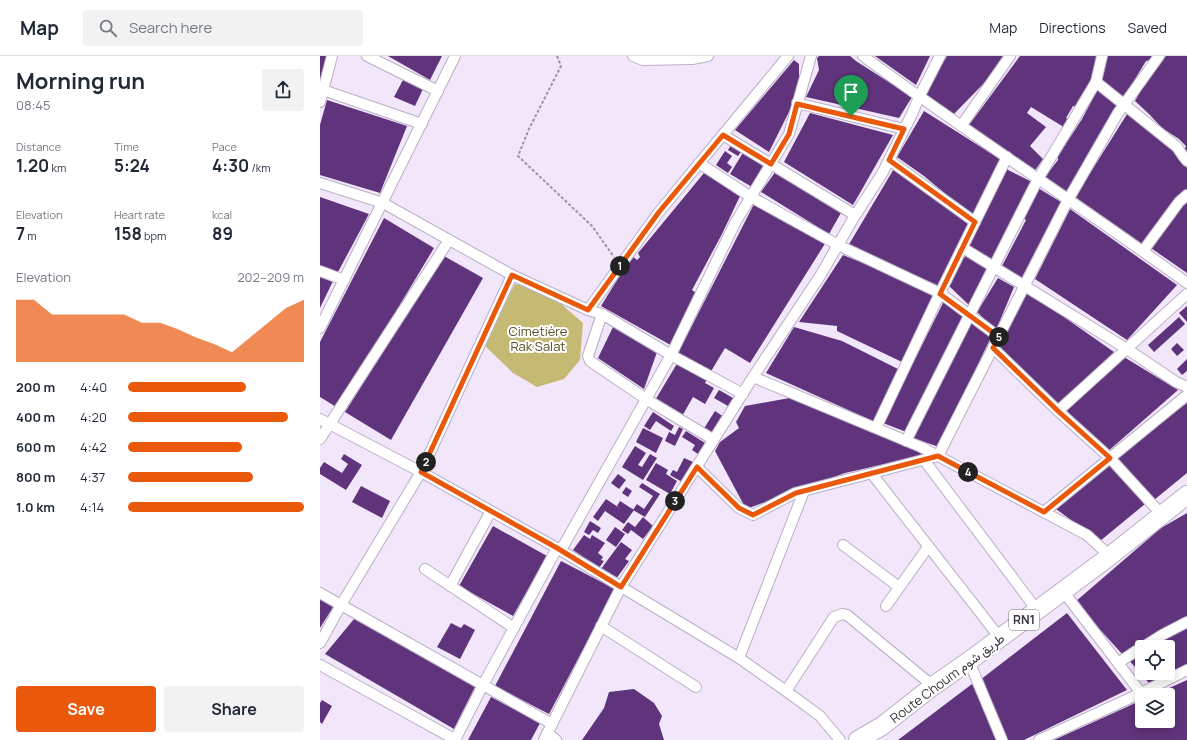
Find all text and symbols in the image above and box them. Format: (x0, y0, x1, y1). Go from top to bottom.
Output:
search box (83, 10, 363, 46)
text: Map (20, 15, 59, 41)
icon: search (97, 17, 119, 39)
text: Search here (129, 17, 212, 38)
text: Map (989, 18, 1017, 37)
text: Directions (1039, 18, 1106, 37)
text: Saved (1128, 18, 1167, 37)
text: Morning run (16, 66, 145, 96)
button: share (262, 69, 304, 111)
pin (834, 75, 868, 116)
icon: arrive (840, 81, 862, 103)
text: 08:45 (16, 96, 51, 114)
text: Distance (16, 139, 61, 154)
text: Time (114, 139, 139, 154)
text: Pace (212, 139, 237, 154)
text: 1.20 (16, 154, 49, 177)
text: 5:24 (114, 154, 150, 177)
text: 4:30 (212, 154, 249, 177)
text: km (49, 160, 66, 175)
text: /km (249, 160, 271, 175)
text: Elevation (16, 207, 62, 222)
text: Heart rate (114, 207, 165, 222)
text: kcal (212, 207, 232, 222)
text: 7 (16, 222, 25, 245)
text: 158 (114, 222, 142, 245)
text: 89 (212, 222, 233, 245)
text: m (25, 228, 37, 243)
text: bpm (142, 228, 166, 243)
pin: 1 (610, 256, 630, 276)
text: 1 (618, 258, 622, 273)
text: Elevation (16, 268, 71, 286)
text: 202–209 m (237, 268, 304, 286)
park label: Cimetière Rak Salat (509, 322, 568, 355)
pin: 5 (989, 327, 1009, 347)
text: 5 (996, 329, 1002, 344)
text: 200 m (16, 378, 55, 396)
text: 4:40 (80, 378, 107, 396)
text: 400 m (16, 408, 55, 426)
text: 4:20 (80, 408, 107, 426)
text: 600 m (16, 438, 55, 456)
text: 4:42 (80, 438, 107, 456)
pin: 2 (416, 452, 436, 472)
text: 2 (423, 454, 429, 469)
pin: 4 (958, 462, 978, 482)
text: 4 (965, 464, 971, 479)
text: 800 m (16, 468, 55, 486)
text: 4:37 (80, 468, 105, 486)
pin: 3 (665, 491, 685, 511)
text: 3 (672, 493, 678, 508)
text: 1.0 km (16, 498, 55, 516)
text: 4:14 (80, 498, 104, 516)
road number: RN1 (1009, 610, 1039, 630)
street label: Route Choum طريق شوم (886, 629, 1008, 727)
map controls (1135, 640, 1175, 728)
button: locate (1135, 640, 1175, 680)
button: Save (16, 686, 156, 732)
button: Share (164, 686, 304, 732)
button: layers (1135, 688, 1175, 728)

